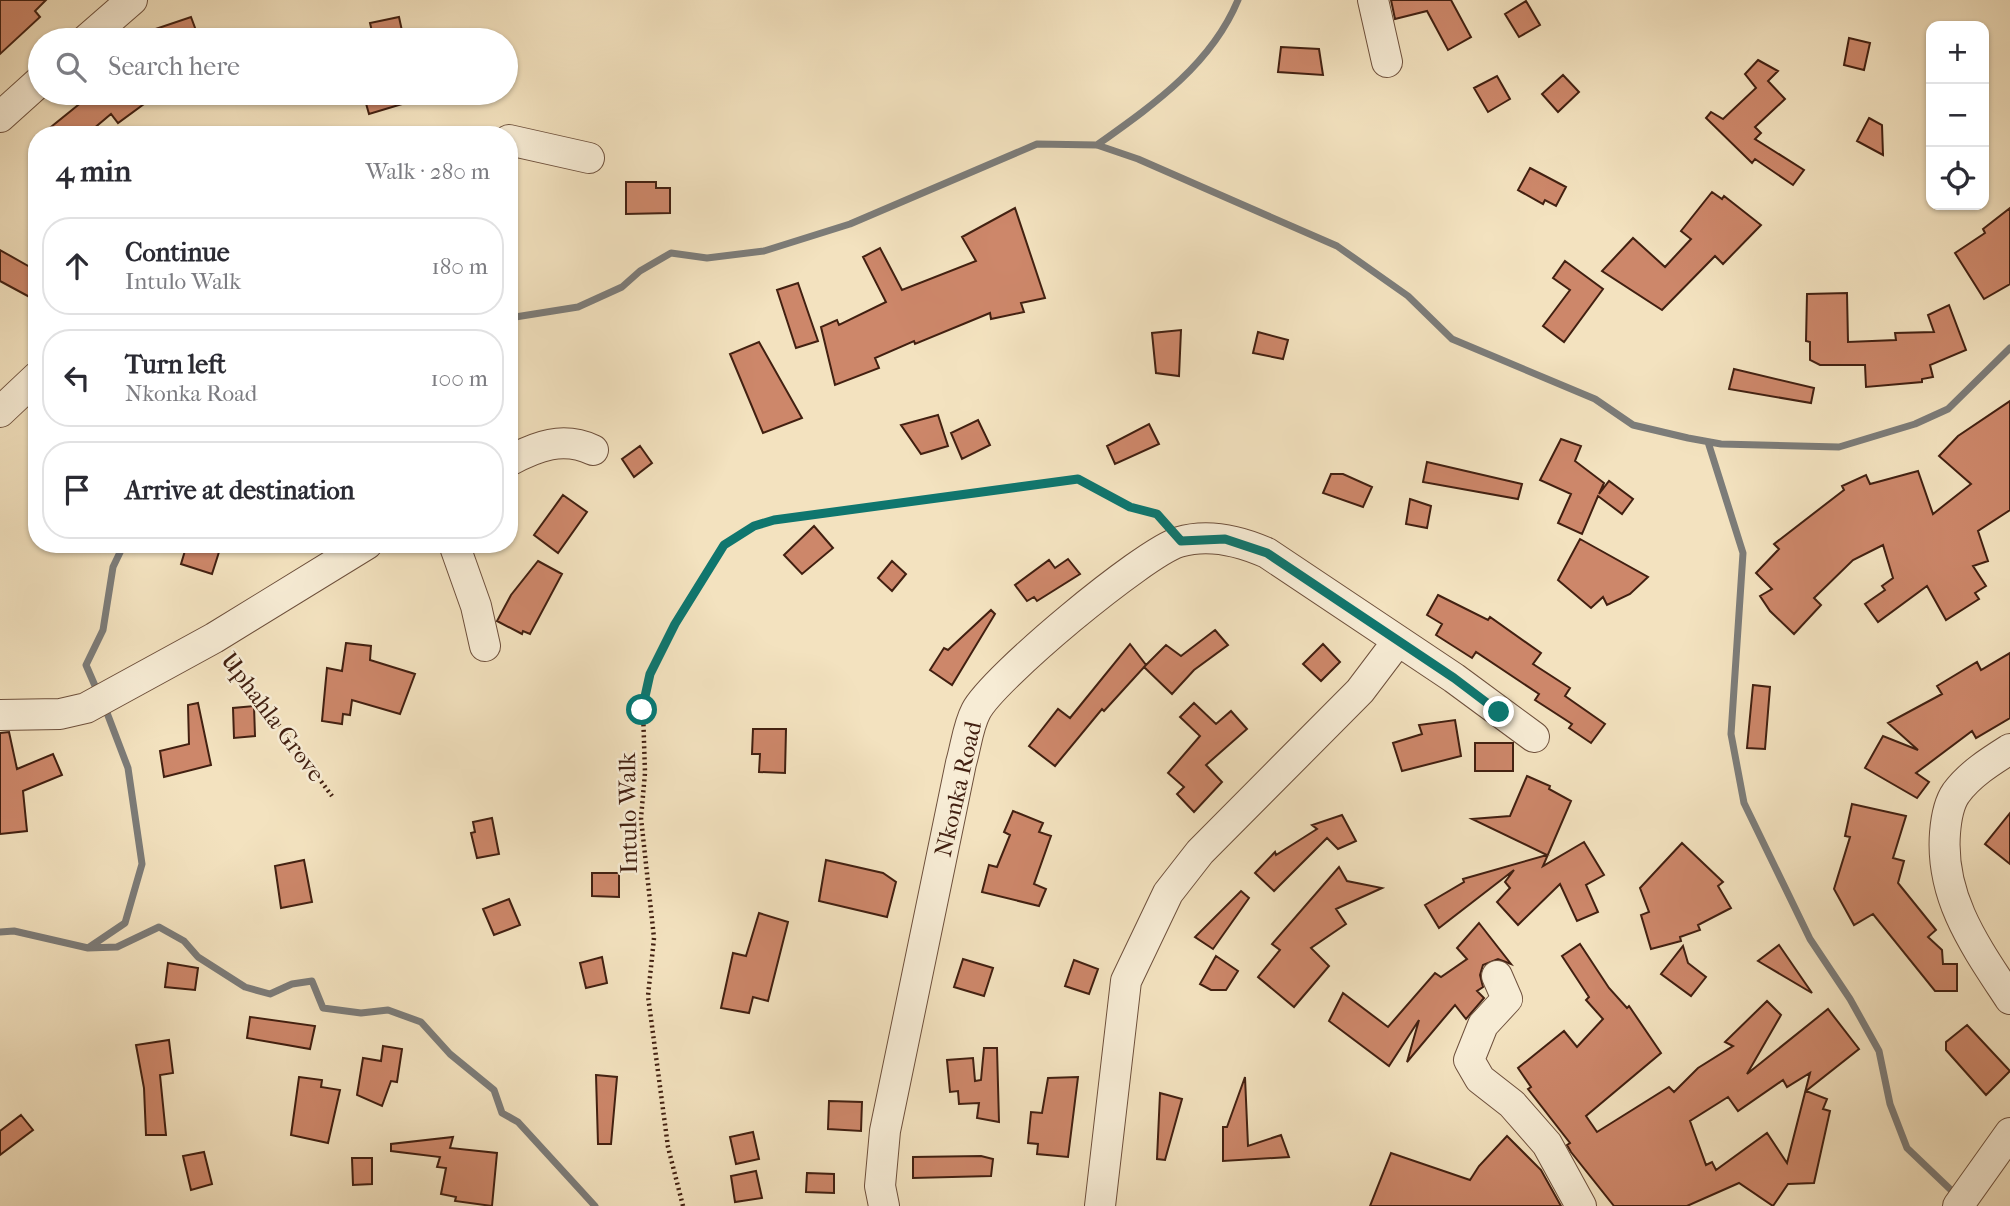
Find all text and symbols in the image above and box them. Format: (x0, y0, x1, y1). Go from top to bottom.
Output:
map controls (1926, 21, 1989, 210)
button: + (1926, 21, 1989, 84)
search box (28, 28, 518, 105)
icon: search (52, 48, 90, 86)
text: Search here (108, 51, 240, 82)
button: − (1926, 84, 1989, 147)
button: locate (1926, 147, 1989, 210)
text: 4 min (56, 154, 131, 189)
text: Walk · 280 m (366, 158, 490, 185)
text: Continue (125, 237, 230, 268)
icon: ahead (58, 247, 96, 285)
text: 180 m (431, 253, 488, 280)
text: Intulo Walk (125, 268, 241, 295)
text: Turn left (125, 349, 226, 380)
icon: left (58, 359, 96, 397)
text: 100 m (430, 365, 488, 392)
text: Nkonka Road (125, 380, 257, 407)
icon: arrive (58, 471, 96, 509)
text: Arrive at destination (125, 475, 355, 506)
street label: Uphahla Grove (215, 647, 331, 787)
route start (626, 694, 657, 725)
route end (1483, 696, 1514, 727)
street label: Nkonka Road (929, 718, 987, 859)
street label: Intulo Walk (613, 752, 643, 874)

